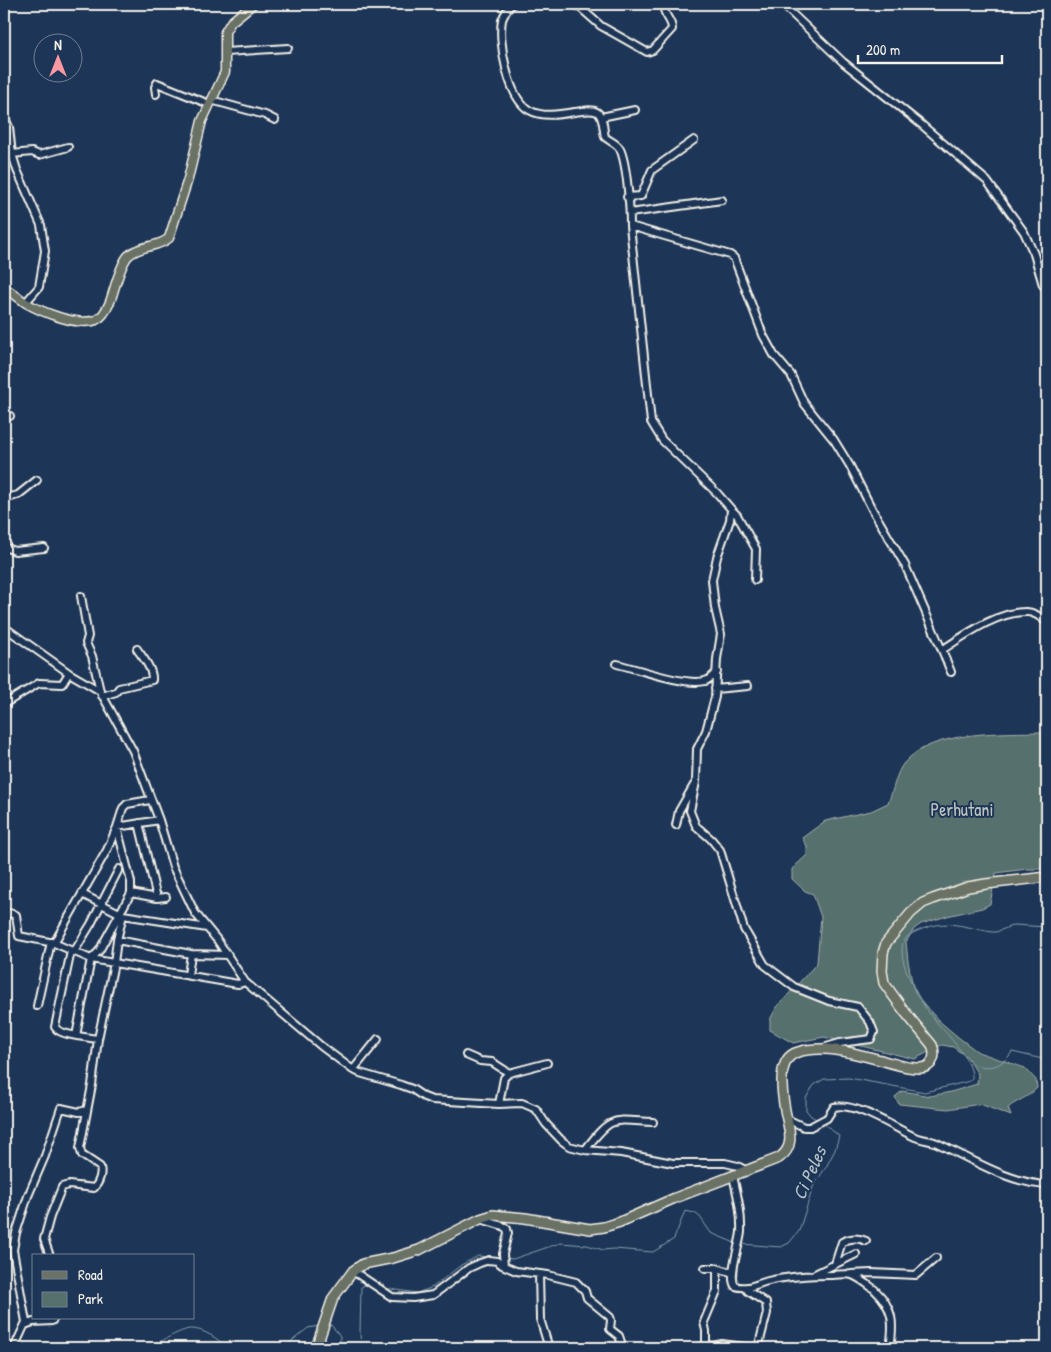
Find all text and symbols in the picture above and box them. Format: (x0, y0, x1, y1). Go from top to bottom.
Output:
north arrow (32, 32, 82, 82)
scale bar (858, 32, 1002, 64)
text: N (54, 35, 62, 54)
text: 200 m (866, 39, 900, 60)
park label: Perhutani (931, 797, 993, 822)
water label: Ci Peles (786, 1141, 833, 1204)
legend (32, 1254, 195, 1320)
text: Road (78, 1264, 103, 1285)
text: Park (78, 1288, 103, 1309)

